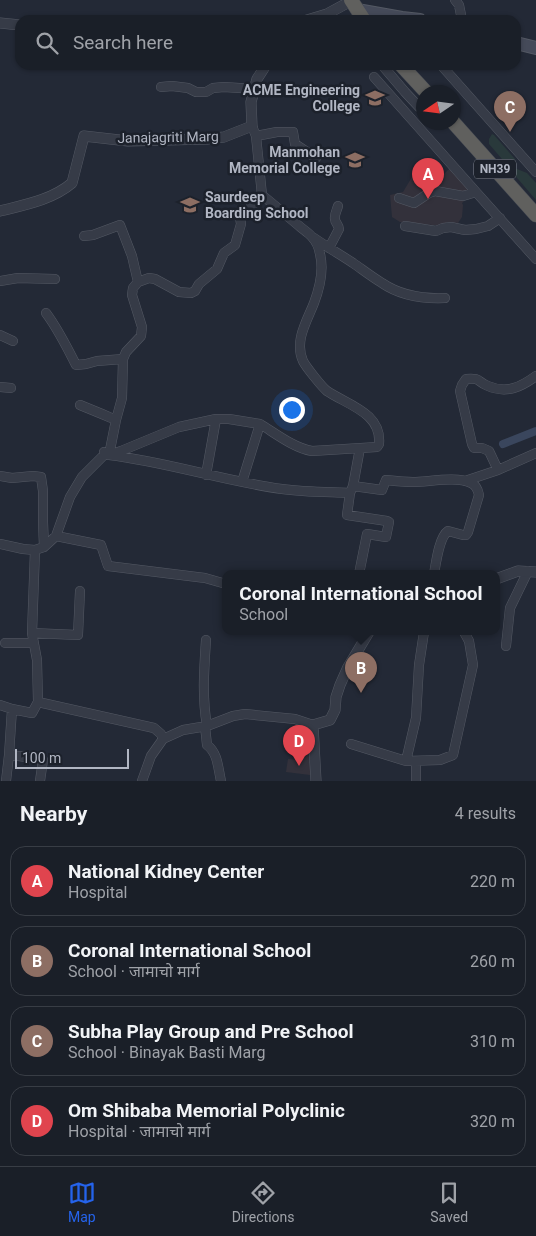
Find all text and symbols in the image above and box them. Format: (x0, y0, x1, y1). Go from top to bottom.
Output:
search box (15, 15, 521, 70)
icon: search (33, 29, 61, 57)
text: Search here (73, 31, 173, 54)
place label: ACME Engineering College (243, 82, 360, 114)
north arrow (416, 85, 461, 130)
school or university icon: ACME Engineering College (364, 87, 386, 109)
pin: C (494, 91, 526, 132)
street label: Janajagriti Marg (117, 128, 219, 146)
place label: Manmohan Memorial College (229, 144, 340, 176)
school or university icon: Manmohan Memorial College (344, 149, 366, 171)
pin: A (412, 158, 444, 199)
road number: NH39 (474, 160, 516, 178)
place label: Saurdeep Boarding School (205, 189, 309, 221)
school or university icon: Saurdeep Boarding School (179, 194, 201, 216)
your location (279, 397, 305, 423)
popup (222, 570, 500, 635)
text: Coronal International School (239, 582, 483, 605)
text: School (239, 605, 288, 624)
pin: B (345, 652, 377, 693)
pin: D (283, 725, 315, 766)
scale bar (15, 746, 129, 769)
text: 100 m (22, 750, 61, 766)
text: Nearby (20, 802, 87, 826)
text: 4 results (455, 804, 516, 823)
text: National Kidney Center (68, 860, 264, 883)
text: A (32, 872, 42, 891)
text: 220 m (470, 872, 515, 891)
text: Hospital (68, 883, 128, 902)
text: Coronal International School (68, 939, 311, 962)
text: B (32, 952, 42, 971)
text: 260 m (470, 952, 515, 971)
text: School · जामाचो मार्ग (68, 962, 200, 981)
text: Subha Play Group and Pre School (68, 1020, 354, 1043)
text: C (32, 1032, 42, 1051)
text: 310 m (470, 1032, 515, 1051)
text: School · Binayak Basti Marg (68, 1043, 265, 1062)
text: Om Shibaba Memorial Polyclinic (68, 1099, 345, 1122)
text: D (32, 1112, 42, 1131)
text: 320 m (470, 1112, 515, 1131)
text: Hospital · जामाचो मार्ग (68, 1122, 210, 1141)
tab: Map (68, 1179, 96, 1225)
tab: Directions (232, 1179, 295, 1225)
tab: Saved (430, 1179, 468, 1225)

